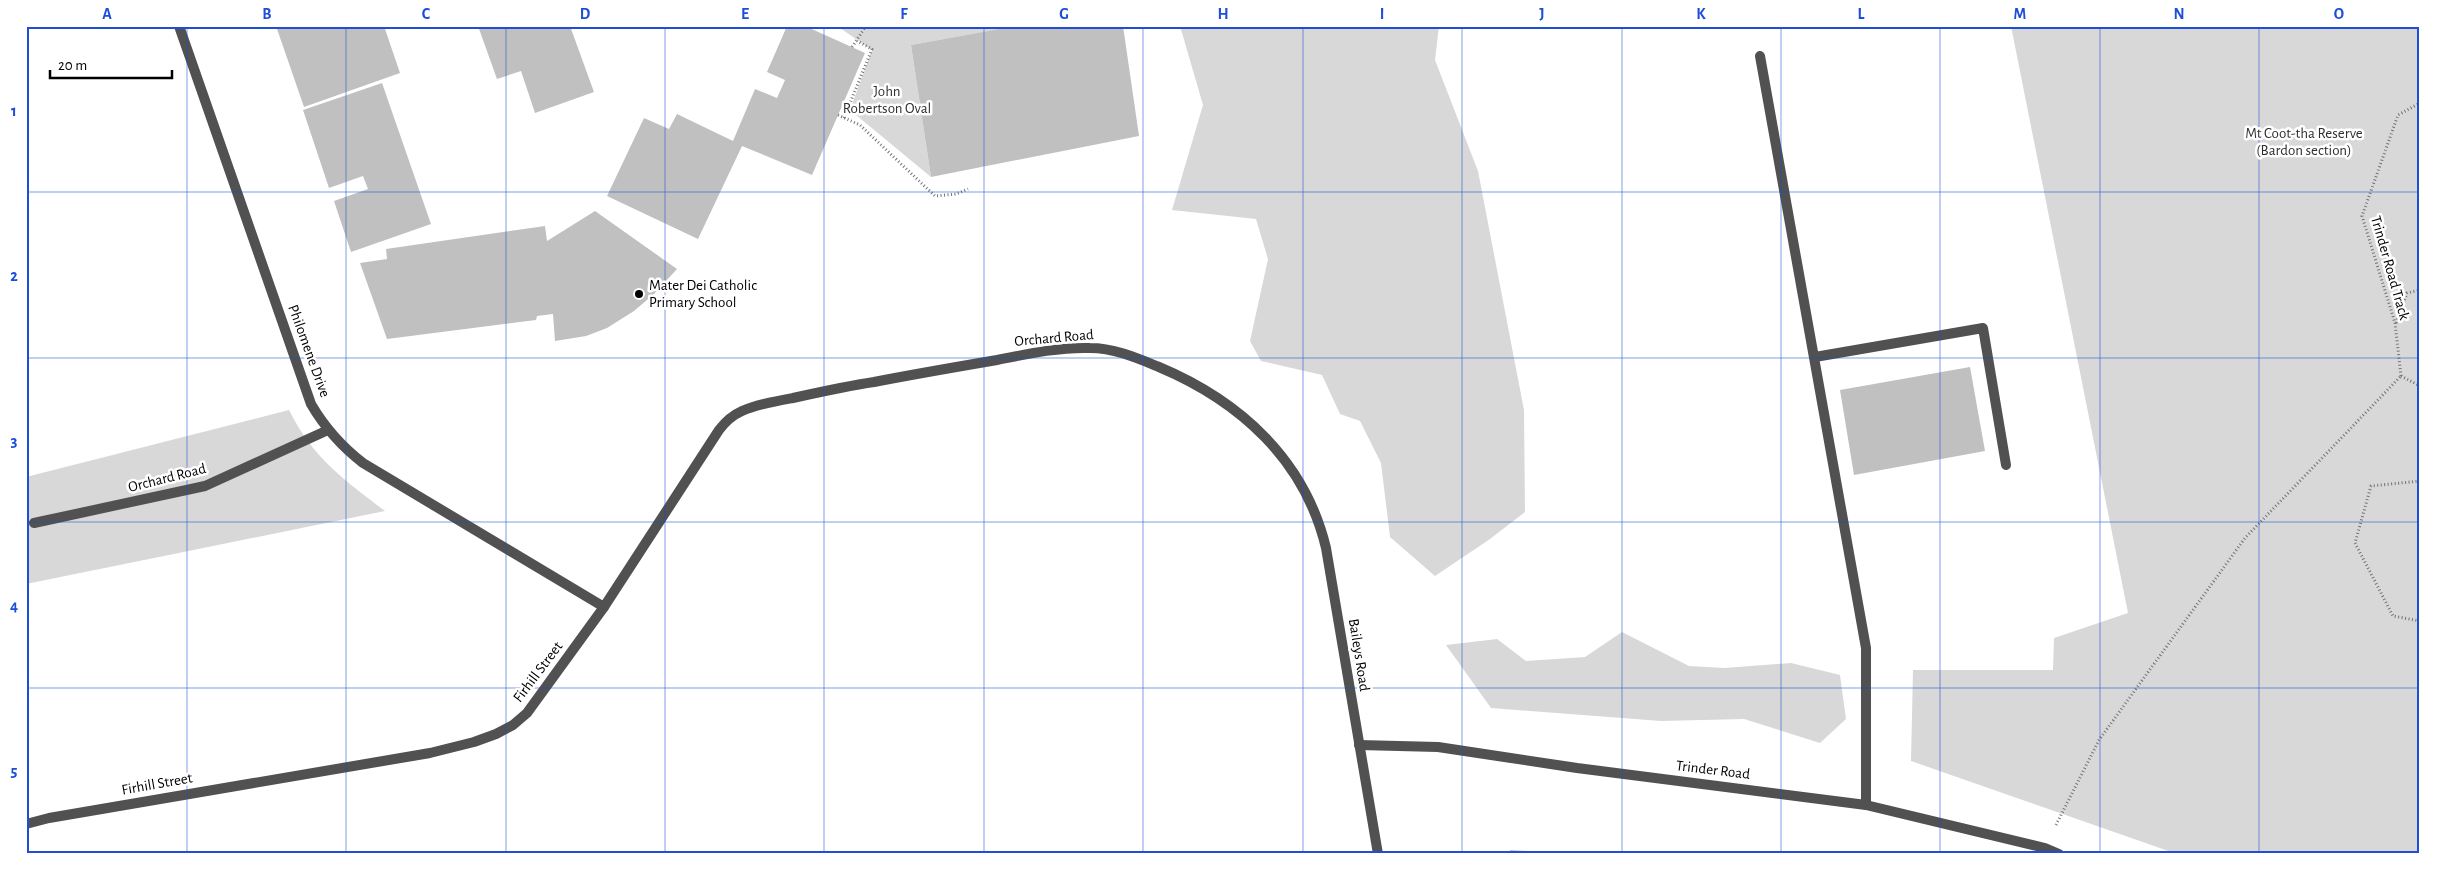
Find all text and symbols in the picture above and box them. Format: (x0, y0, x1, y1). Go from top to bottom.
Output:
text: A (102, 6, 112, 22)
text: B (262, 6, 272, 22)
text: C (422, 6, 431, 22)
text: D (580, 6, 591, 22)
text: E (741, 6, 749, 22)
text: F (900, 6, 908, 22)
text: G (1059, 6, 1069, 22)
text: H (1217, 6, 1229, 22)
text: I (1380, 6, 1384, 22)
text: J (1539, 6, 1545, 22)
text: K (1696, 6, 1706, 22)
text: L (1858, 6, 1865, 22)
text: M (2014, 6, 2026, 22)
text: N (2173, 6, 2185, 22)
text: O (2334, 6, 2344, 22)
scale bar (50, 48, 172, 80)
text: 20 m (58, 58, 87, 73)
park label: John Robertson Oval (843, 84, 931, 116)
text: 1 (11, 103, 17, 119)
park label: Mt Coot-tha Reserve (Bardon section) (2245, 126, 2363, 158)
street label: Trinder Road Track (2368, 214, 2412, 322)
text: 2 (10, 268, 18, 284)
place label: Mater Dei Catholic Primary School (649, 278, 757, 310)
marker: Mater Dei Catholic Primary School (633, 288, 645, 300)
street label: Philomene Drive (285, 303, 333, 399)
street label: Orchard Road (1014, 327, 1095, 349)
text: 3 (11, 433, 18, 449)
street label: Orchard Road (127, 461, 208, 495)
text: 4 (10, 598, 18, 614)
street label: Baileys Road (1346, 618, 1372, 693)
street label: Firhill Street (510, 639, 566, 705)
street label: Trinder Road (1675, 758, 1751, 782)
text: 5 (11, 763, 18, 779)
street label: Firhill Street (120, 770, 194, 798)

